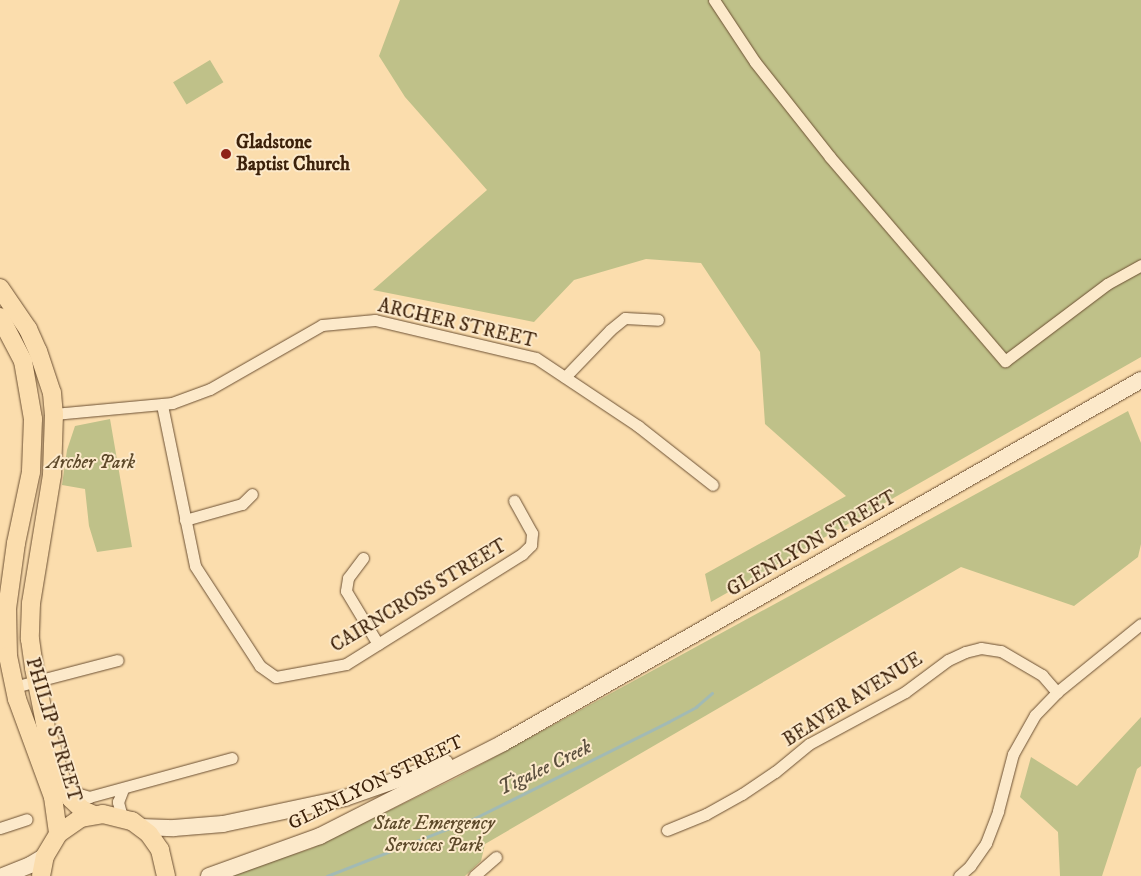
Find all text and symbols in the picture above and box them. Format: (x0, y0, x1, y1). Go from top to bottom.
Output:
place label: Gladstone Baptist Church (236, 132, 350, 176)
marker: Gladstone Baptist Church (220, 148, 232, 160)
street label: ARCHER STREET (376, 295, 538, 353)
park label: Archer Park (47, 452, 135, 474)
street label: GLENLYON STREET (723, 486, 901, 602)
street label: CAIRNCROSS STREET (327, 534, 511, 658)
street label: BEAVER AVENUE (779, 648, 927, 752)
street label: PHILIP STREET (20, 655, 86, 805)
street label: GLENLYON STREET (285, 731, 467, 835)
water label: Tigalee Creek (494, 735, 596, 801)
park label: State Emergency Services Park (373, 813, 495, 857)

